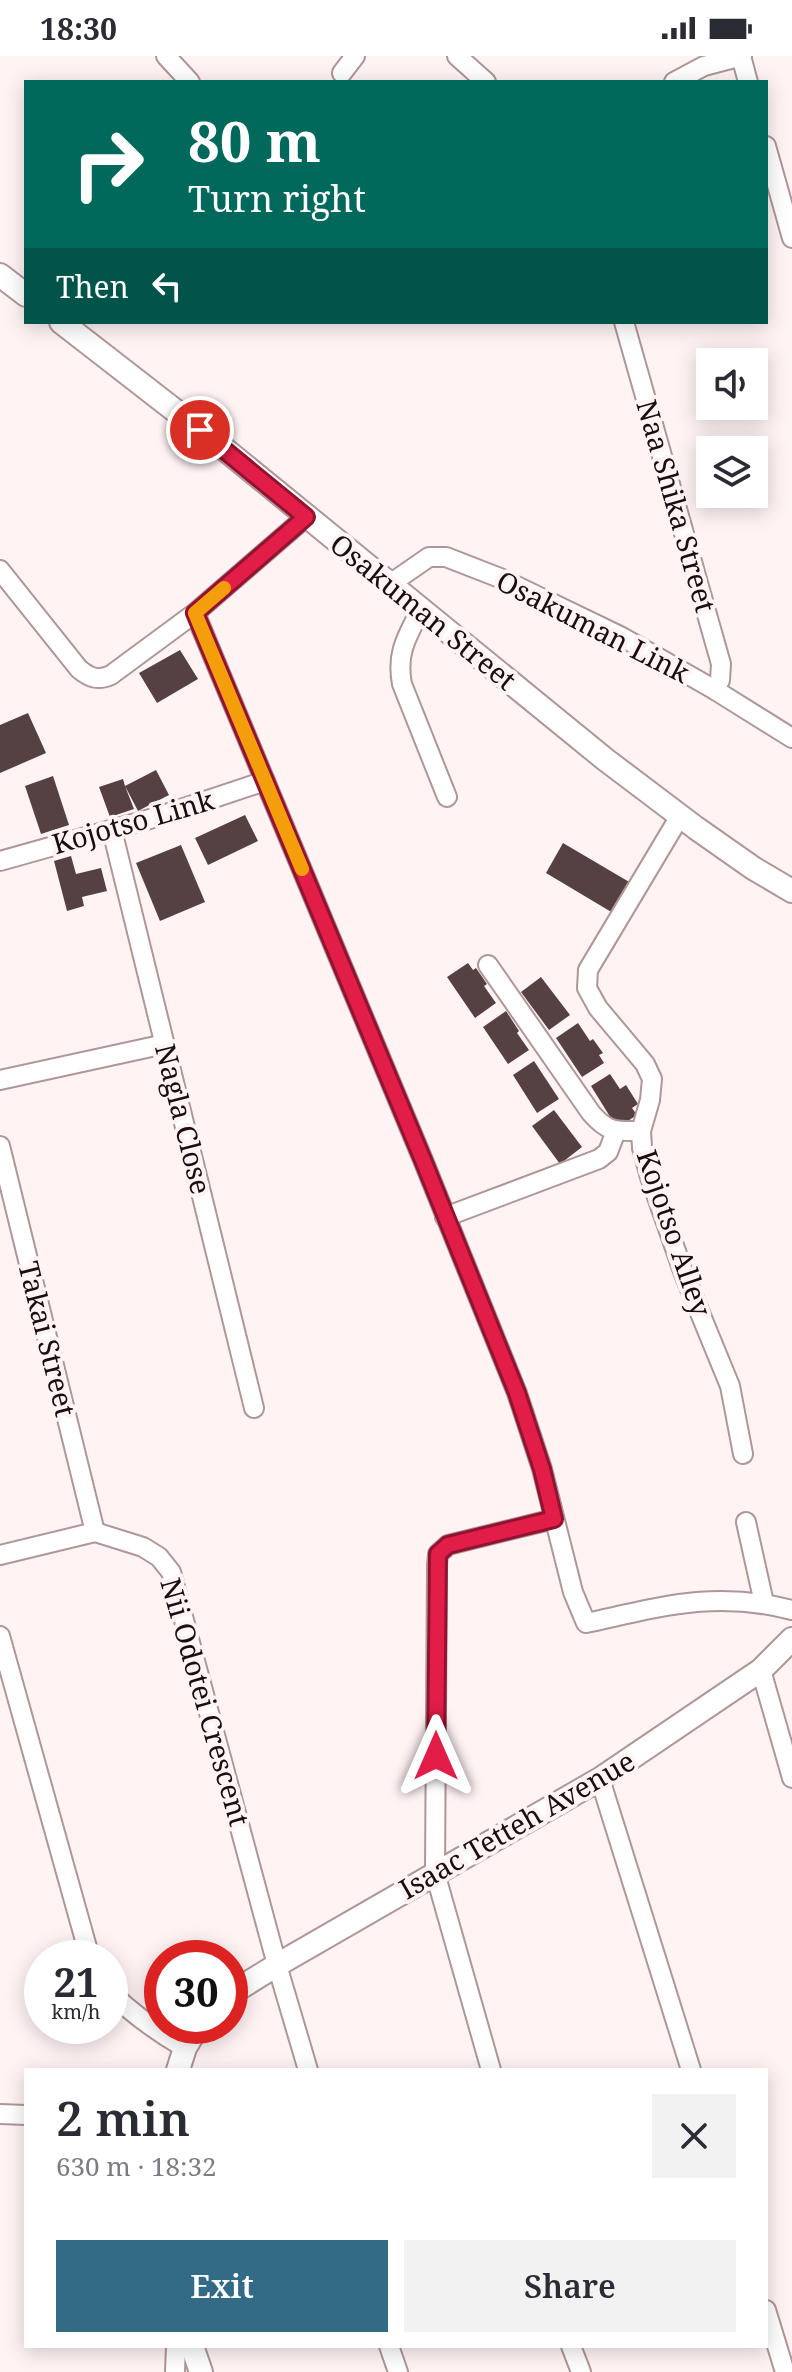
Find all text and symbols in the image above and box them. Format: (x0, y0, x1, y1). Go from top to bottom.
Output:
text: 18:30 (40, 8, 117, 49)
text: 80 m (188, 102, 321, 178)
icon: right (56, 112, 160, 216)
text: Turn right (188, 174, 366, 223)
icon: left (145, 264, 189, 308)
text: Then (56, 266, 129, 307)
map controls (696, 348, 768, 508)
button: sound (696, 348, 768, 420)
street label: Naa Shika Street (628, 395, 726, 617)
pin (166, 396, 234, 464)
icon: arrive (178, 408, 222, 452)
button: layers (696, 436, 768, 508)
street label: Osakuman Street (323, 524, 525, 698)
street label: Osakuman Link (490, 561, 697, 691)
street label: Kojotso Link (47, 780, 219, 862)
street label: Nagla Close (147, 1040, 221, 1198)
street label: Kojotso Alley (629, 1144, 721, 1321)
street label: Takai Street (10, 1257, 86, 1420)
street label: Nii Odotei Crescent (152, 1573, 260, 1830)
position arrow (394, 1714, 478, 1798)
street label: Isaac Tetteh Avenue (392, 1741, 641, 1907)
speed limit sign: 30 (144, 1940, 248, 2044)
text: 21 (53, 1954, 99, 2009)
text: km/h (51, 1998, 101, 2025)
text: 2 min (56, 2085, 190, 2150)
button: close (652, 2094, 736, 2178)
text: 630 m · 18:32 (56, 2148, 217, 2184)
button: Exit (56, 2240, 388, 2332)
button: Share (404, 2240, 736, 2332)

